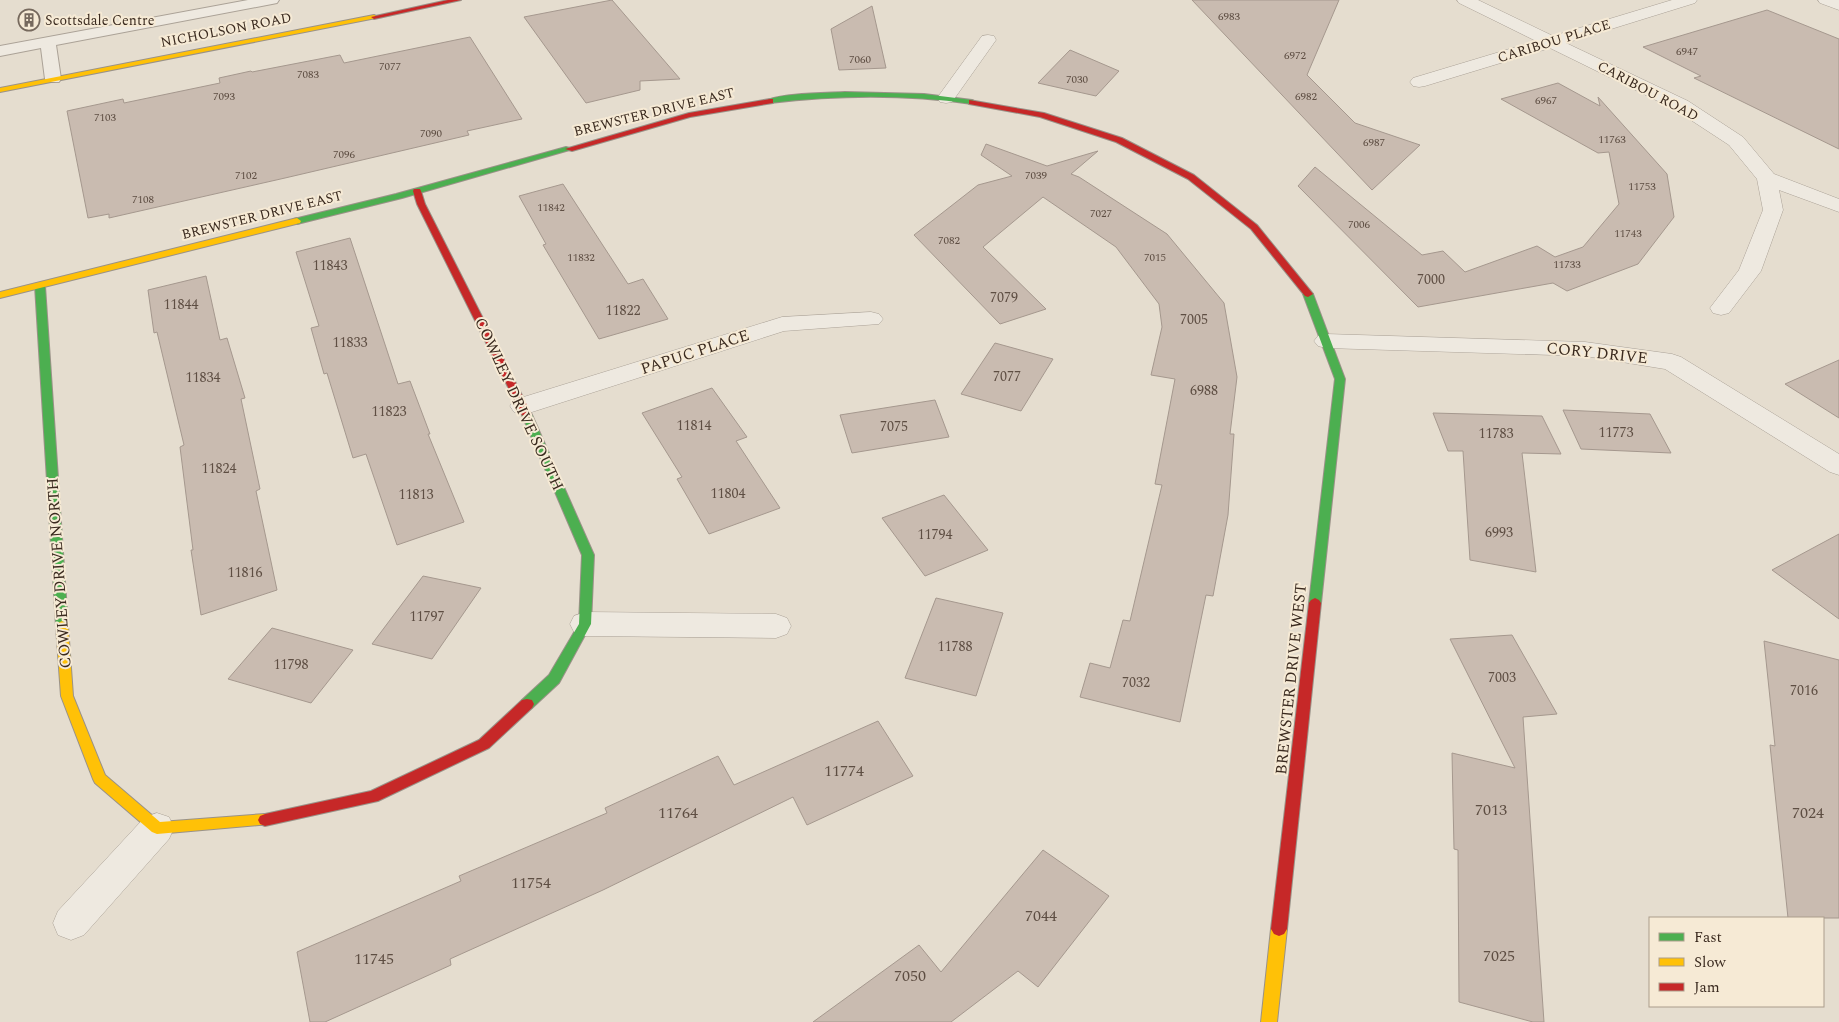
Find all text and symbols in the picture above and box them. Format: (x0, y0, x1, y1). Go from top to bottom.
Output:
street label: NICHOLSON ROAD (159, 7, 293, 53)
building icon: Scottsdale Centre (17, 8, 41, 32)
house number: 6983 (1218, 8, 1240, 25)
place label: Scottsdale Centre (45, 10, 155, 31)
street label: CARIBOU PLACE (1495, 14, 1613, 68)
house number: 6947 (1676, 43, 1698, 60)
house number: 6972 (1284, 47, 1306, 64)
house number: 7060 (849, 51, 871, 68)
street label: CARIBOU ROAD (1594, 55, 1702, 127)
house number: 7077 (379, 58, 401, 75)
house number: 7083 (297, 66, 319, 83)
house number: 7030 (1066, 71, 1088, 88)
street label: BREWSTER DRIVE EAST (571, 82, 737, 142)
house number: 7093 (213, 88, 235, 105)
house number: 6982 (1295, 88, 1317, 105)
house number: 6967 (1535, 92, 1557, 109)
house number: 7103 (94, 109, 116, 126)
house number: 7090 (420, 125, 442, 142)
house number: 11763 (1598, 131, 1626, 148)
house number: 6987 (1363, 134, 1385, 151)
house number: 7096 (333, 146, 355, 163)
house number: 7102 (235, 167, 257, 184)
house number: 7039 (1025, 167, 1047, 184)
house number: 11753 (1628, 178, 1656, 195)
street label: BREWSTER DRIVE EAST (179, 185, 345, 245)
house number: 7108 (132, 191, 154, 208)
house number: 11842 (537, 199, 565, 216)
house number: 7027 (1090, 205, 1112, 222)
house number: 7006 (1348, 216, 1370, 233)
house number: 11743 (1614, 225, 1642, 242)
house number: 7082 (938, 232, 960, 249)
house number: 11832 (567, 249, 595, 266)
house number: 7015 (1144, 249, 1166, 266)
house number: 11843 (313, 255, 348, 276)
house number: 11733 (1553, 256, 1581, 273)
house number: 7000 (1417, 269, 1445, 290)
house number: 7079 (990, 287, 1018, 308)
house number: 11844 (164, 294, 199, 315)
house number: 11822 (606, 300, 641, 321)
house number: 7005 (1180, 309, 1208, 330)
street label: COWLEY DRIVE SOUTH (468, 313, 570, 495)
street label: PAPUC PLACE (638, 323, 752, 381)
house number: 11833 (333, 332, 368, 353)
street label: CORY DRIVE (1545, 336, 1649, 370)
house number: 7077 (993, 366, 1021, 387)
house number: 11834 (186, 367, 221, 388)
house number: 6988 (1190, 380, 1218, 401)
house number: 11823 (372, 401, 407, 422)
house number: 11814 (677, 415, 712, 436)
house number: 7075 (880, 416, 908, 437)
house number: 11773 (1599, 422, 1634, 443)
house number: 11783 (1479, 423, 1514, 444)
house number: 11824 (202, 458, 237, 479)
street label: COWLEY DRIVE NORTH (40, 477, 78, 669)
house number: 11804 (711, 483, 746, 504)
house number: 11813 (399, 484, 434, 505)
house number: 6993 (1485, 522, 1513, 543)
house number: 11794 (918, 524, 953, 545)
house number: 11816 (228, 562, 263, 583)
street label: BREWSTER DRIVE WEST (1269, 582, 1313, 776)
house number: 11797 (410, 606, 445, 627)
house number: 11788 (938, 636, 973, 657)
house number: 11798 (274, 654, 309, 675)
house number: 7003 (1488, 667, 1516, 688)
house number: 7032 (1122, 672, 1150, 693)
house number: 7016 (1790, 680, 1818, 701)
house number: 11774 (824, 759, 864, 783)
house number: 7013 (1475, 798, 1507, 822)
house number: 11764 (658, 801, 698, 825)
house number: 7024 (1792, 801, 1824, 825)
house number: 11754 (511, 871, 551, 895)
house number: 7044 (1025, 904, 1057, 928)
legend (1649, 917, 1824, 1007)
text: Fast (1694, 926, 1722, 949)
house number: 7025 (1483, 944, 1515, 968)
house number: 11745 (354, 947, 394, 971)
text: Slow (1694, 951, 1726, 974)
house number: 7050 (894, 964, 926, 988)
text: Jam (1694, 976, 1720, 999)

